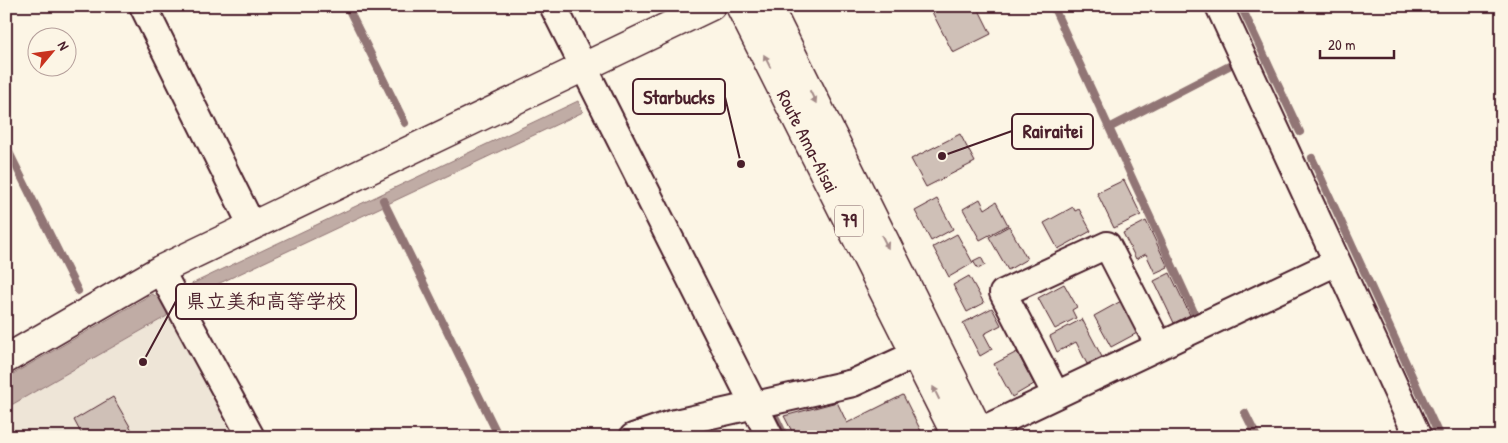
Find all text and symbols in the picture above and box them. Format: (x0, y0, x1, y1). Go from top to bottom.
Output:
north arrow (28, 28, 78, 78)
scale bar (1320, 28, 1394, 60)
text: 20 m (1328, 34, 1355, 55)
text: N (54, 38, 74, 54)
one-way arrow (763, 54, 771, 68)
callout: Starbucks (633, 79, 725, 114)
text: Starbucks (643, 83, 715, 110)
street label: Route Ama-Aisai (771, 85, 845, 197)
one-way arrow (809, 90, 817, 104)
callout: Rairaitei (1012, 114, 1093, 149)
text: Rairaitei (1023, 117, 1083, 144)
road number: 79 (835, 206, 863, 237)
one-way arrow (881, 235, 889, 249)
callout: 県立美和高等学校 (176, 284, 356, 319)
text: 県立美和高等学校 (186, 287, 346, 314)
one-way arrow (932, 386, 940, 400)

